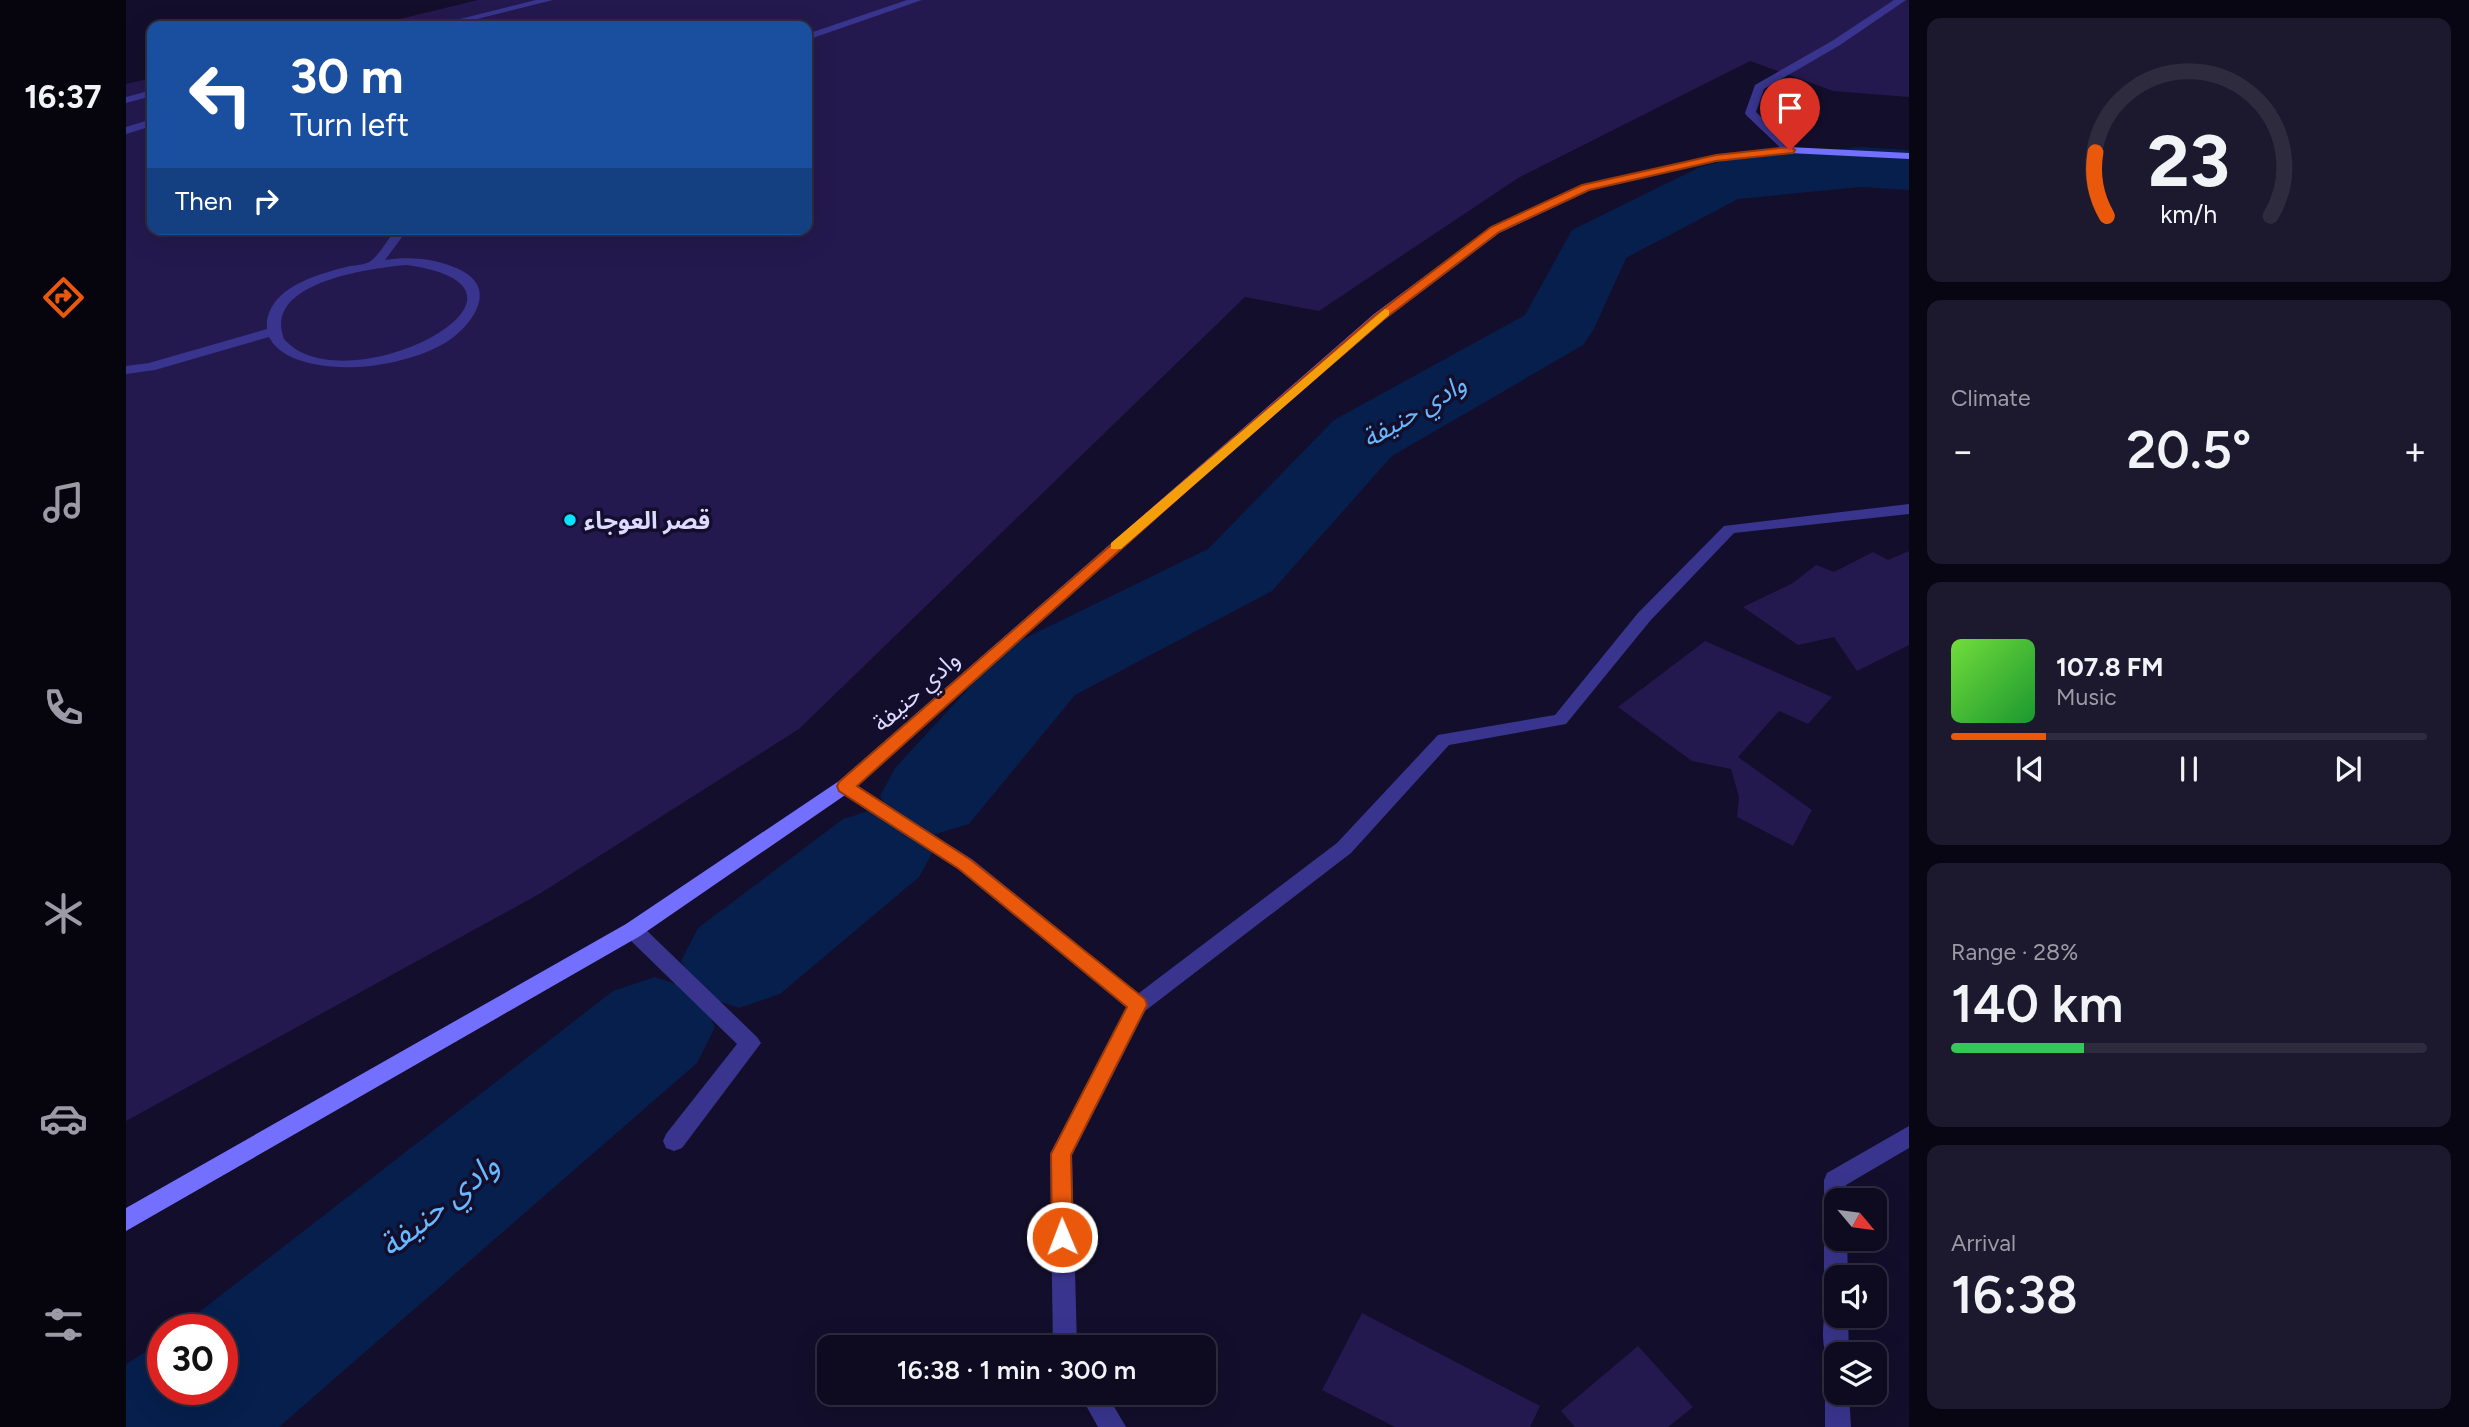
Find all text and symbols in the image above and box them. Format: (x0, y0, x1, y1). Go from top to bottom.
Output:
text: 30 m (290, 46, 403, 105)
icon: left (175, 49, 266, 140)
text: 16:37 (24, 78, 102, 116)
pin (1760, 78, 1820, 150)
icon: arrive (1771, 89, 1809, 127)
text: Turn left (290, 106, 409, 144)
text: 23 (2148, 117, 2230, 204)
icon: right (247, 182, 285, 220)
text: Then (175, 185, 233, 217)
text: km/h (2160, 199, 2218, 229)
icon: directions (39, 273, 88, 322)
water label: وادي حنيفة (1356, 367, 1474, 458)
text: Climate (1951, 384, 2030, 412)
text: 20.5° (2127, 419, 2251, 481)
text: − (1951, 428, 1975, 474)
text: + (2403, 428, 2427, 474)
icon: music (39, 478, 88, 527)
place label: قصر العوجاء (584, 506, 710, 535)
marker: قصر العوجاء (562, 512, 578, 528)
street label: وادي حنيفة (867, 644, 968, 741)
text: 107.8 FM (2056, 651, 2164, 683)
icon: phone (39, 683, 88, 732)
text: Music (2056, 683, 2117, 711)
icon: previous (2011, 750, 2049, 788)
icon: pause (2170, 750, 2208, 788)
icon: next (2329, 750, 2367, 788)
icon: climate (39, 889, 88, 938)
text: Range · 28% (1951, 938, 2078, 966)
text: 140 km (1951, 973, 2123, 1035)
icon: car (39, 1094, 88, 1143)
water label: وادي حنيفة (372, 1145, 510, 1270)
north arrow (1824, 1188, 1886, 1251)
map controls (1824, 1188, 1887, 1405)
position arrow (1025, 1200, 1099, 1274)
text: Arrival (1951, 1229, 2016, 1257)
text: 16:38 (1951, 1264, 2078, 1326)
button: sound (1824, 1265, 1887, 1328)
icon: filters (39, 1300, 88, 1349)
speed limit sign: 30 (147, 1314, 238, 1405)
button: layers (1824, 1342, 1887, 1405)
text: 16:38 · 1 min · 300 m (897, 1354, 1136, 1386)

